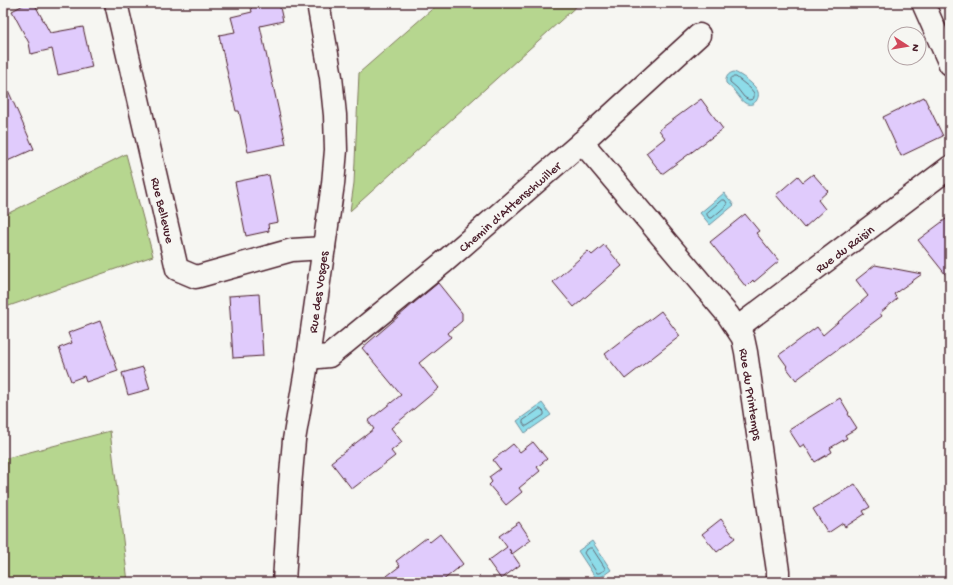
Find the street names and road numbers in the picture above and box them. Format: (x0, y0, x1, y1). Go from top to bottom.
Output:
street label: Chemin d'Attenschwiller (457, 159, 566, 256)
street label: Rue Bellevue (147, 176, 176, 245)
street label: Rue du Raisin (813, 222, 879, 277)
street label: Rue des Vosges (306, 249, 333, 334)
street label: Rue du Printemps (735, 347, 764, 443)

